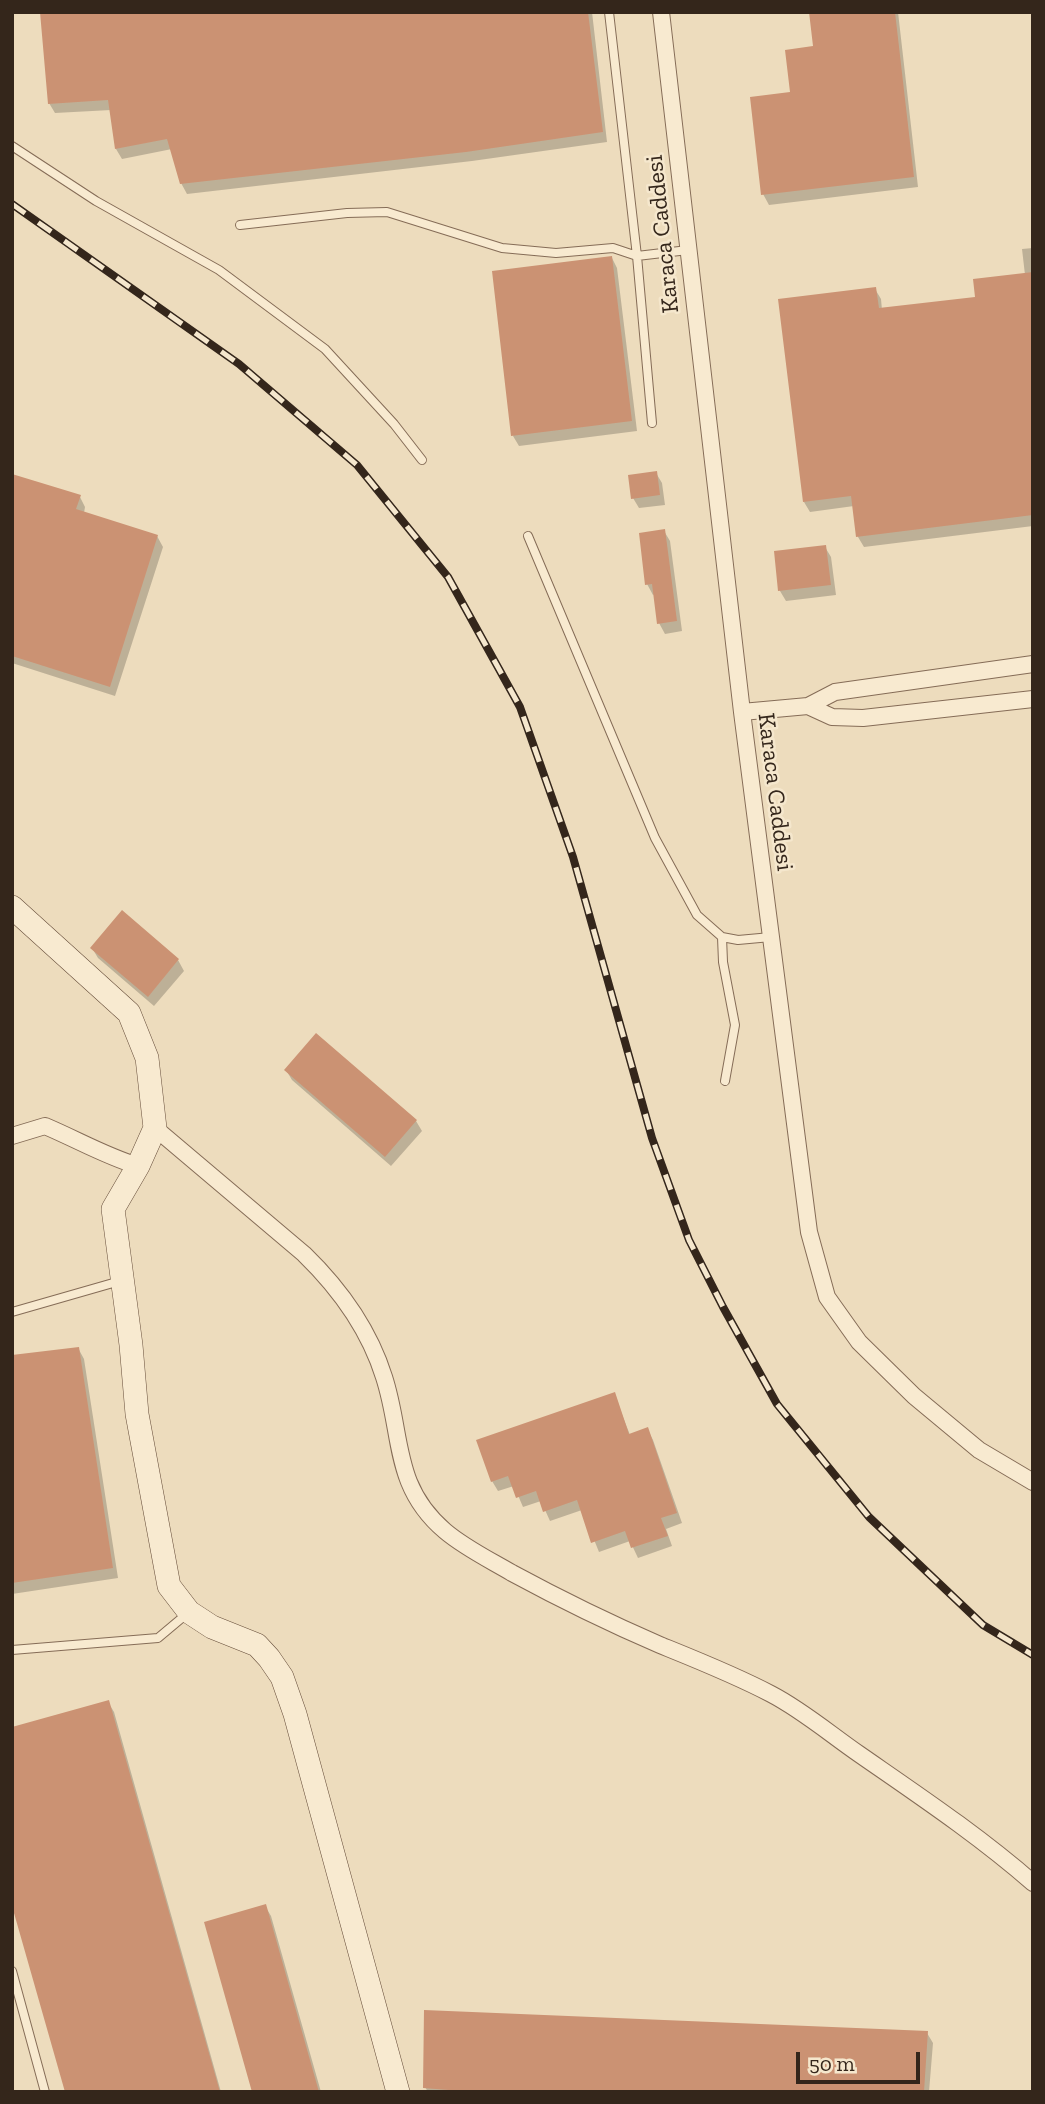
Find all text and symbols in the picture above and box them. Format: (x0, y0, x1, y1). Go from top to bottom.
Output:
street label: Karaca Caddesi (640, 154, 686, 314)
street label: Karaca Caddesi (751, 711, 799, 873)
scale bar (800, 2038, 924, 2082)
text: 50 m (809, 2051, 855, 2076)

